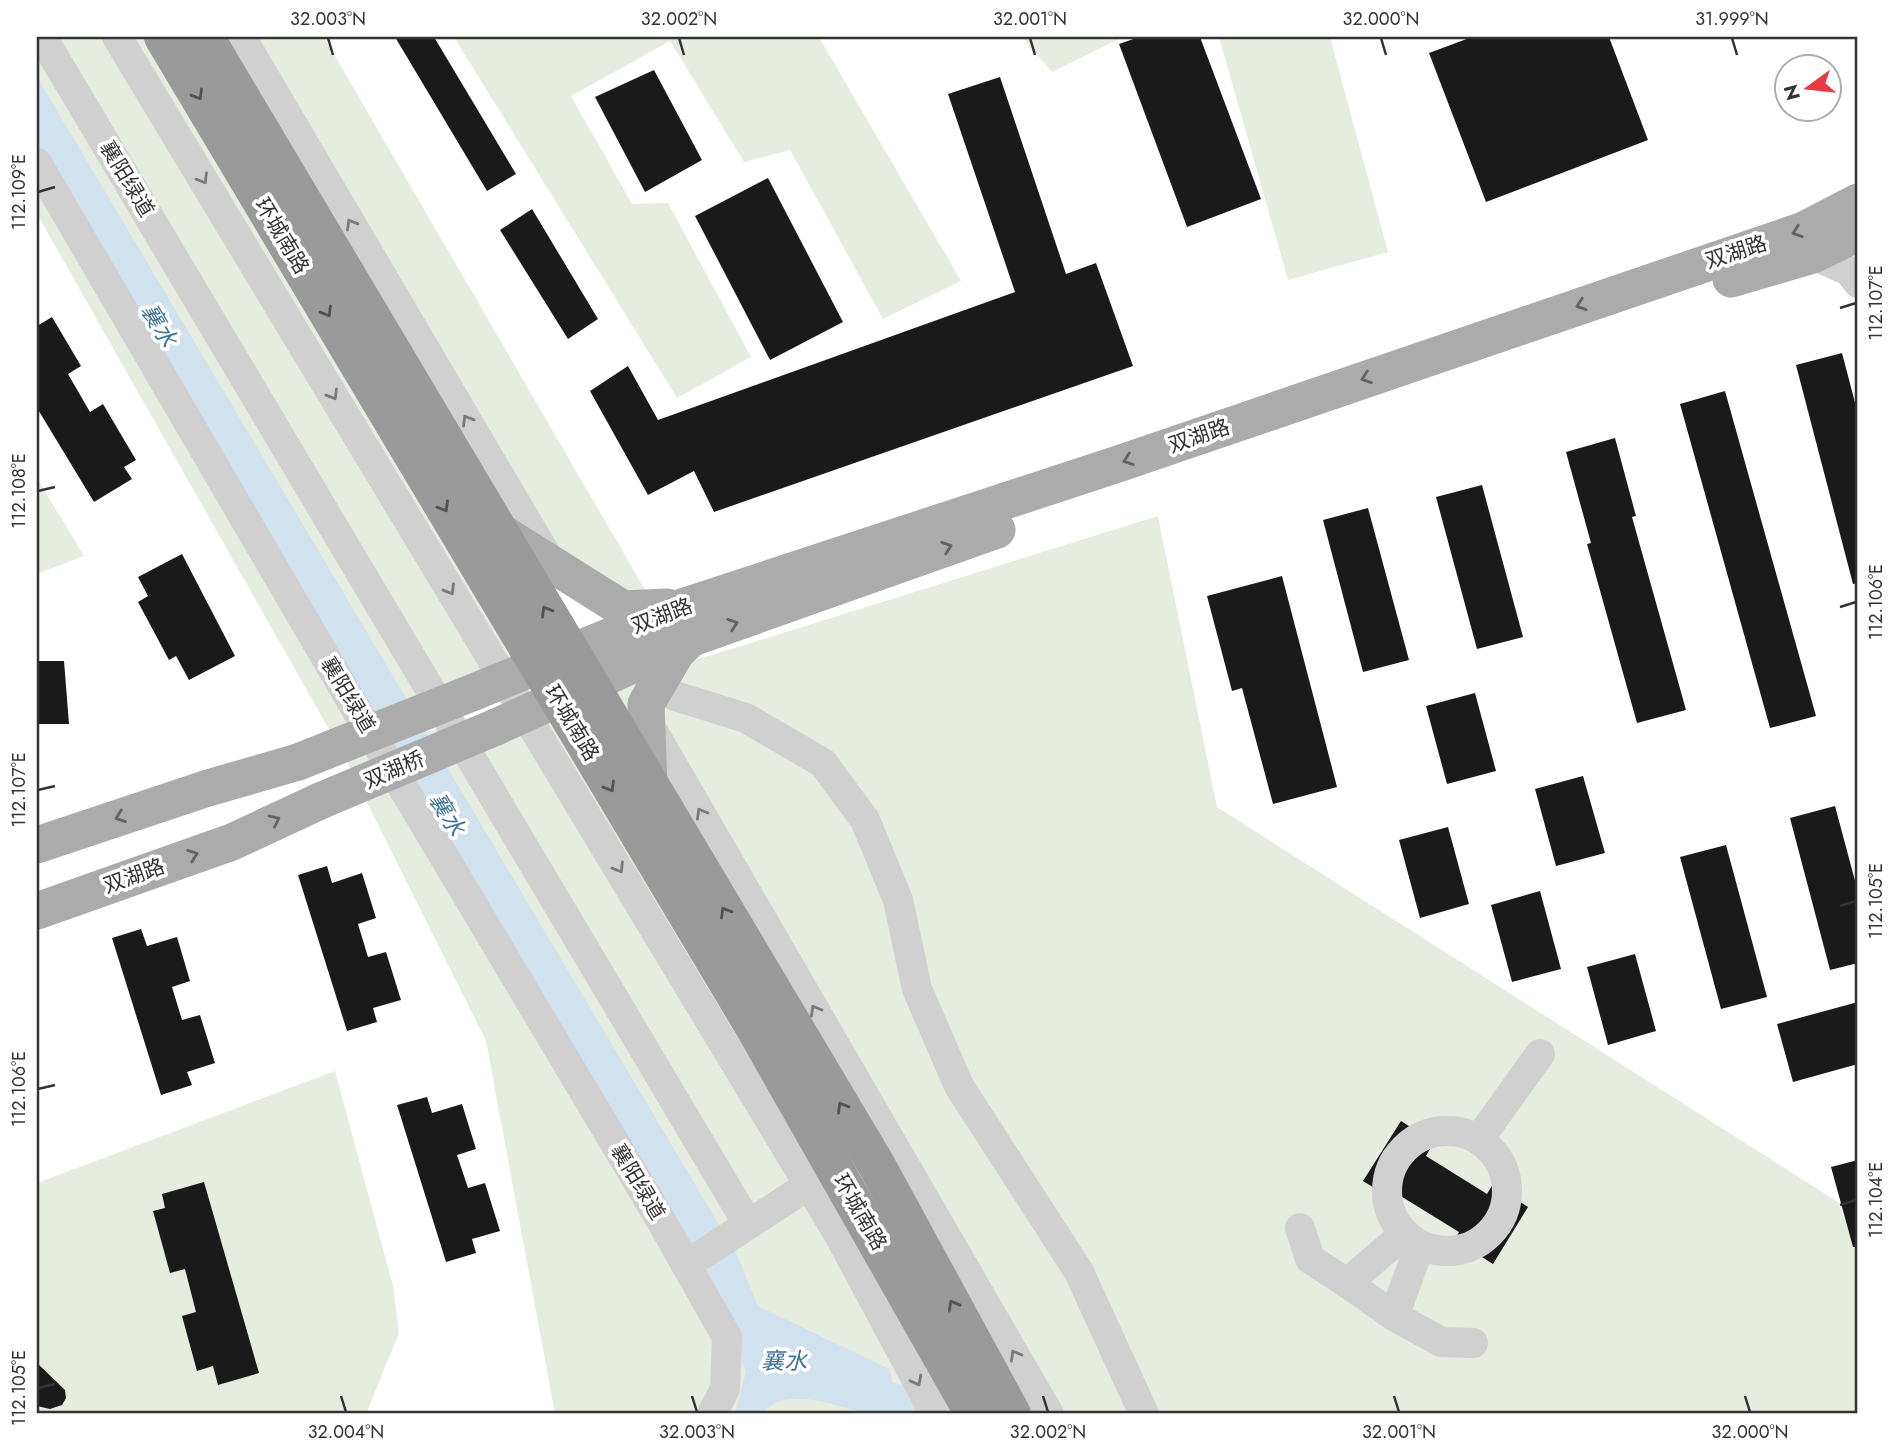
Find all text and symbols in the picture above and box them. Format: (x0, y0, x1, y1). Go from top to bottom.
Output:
text: 32.003°N (290, 6, 366, 32)
text: 32.002°N (641, 6, 717, 32)
text: 32.001°N (993, 6, 1067, 32)
text: 32.000°N (1343, 6, 1419, 32)
text: 31.999°N (1695, 6, 1769, 32)
north arrow (1772, 52, 1842, 122)
text: N (1777, 81, 1807, 103)
one-way arrow (190, 88, 203, 101)
street label: 襄阳绿道 (93, 135, 161, 223)
text: 112.109°E (6, 154, 32, 230)
one-way arrow (195, 171, 208, 184)
street label: 环城南路 (248, 192, 316, 280)
one-way arrow (346, 219, 359, 232)
one-way arrow (1791, 224, 1803, 238)
street label: 双湖路 (1701, 228, 1771, 276)
text: 112.107°E (1863, 265, 1889, 341)
water label: 襄水 (133, 297, 186, 354)
one-way arrow (1576, 297, 1588, 311)
one-way arrow (319, 304, 332, 317)
one-way arrow (1361, 370, 1373, 384)
one-way arrow (325, 387, 338, 400)
street label: 双湖路 (1164, 412, 1234, 460)
one-way arrow (462, 415, 475, 428)
one-way arrow (1122, 452, 1134, 466)
text: 112.108°E (6, 453, 32, 529)
one-way arrow (436, 499, 449, 512)
one-way arrow (940, 541, 953, 555)
text: 112.106°E (1863, 564, 1889, 640)
one-way arrow (441, 583, 454, 596)
street label: 双湖路 (627, 591, 697, 641)
one-way arrow (541, 606, 554, 619)
one-way arrow (726, 618, 739, 632)
street label: 襄阳绿道 (314, 651, 382, 739)
street label: 环城南路 (538, 679, 606, 767)
street label: 双湖桥 (359, 744, 429, 796)
text: 112.107°E (6, 752, 32, 828)
one-way arrow (602, 779, 615, 792)
water label: 襄水 (421, 786, 474, 843)
one-way arrow (696, 808, 709, 821)
one-way arrow (115, 809, 127, 823)
one-way arrow (268, 815, 280, 829)
one-way arrow (187, 849, 199, 863)
street label: 双湖路 (99, 851, 169, 901)
one-way arrow (611, 861, 624, 874)
text: 112.105°E (1863, 863, 1889, 939)
one-way arrow (720, 906, 733, 919)
one-way arrow (810, 1005, 823, 1017)
text: 112.106°E (6, 1051, 32, 1127)
one-way arrow (837, 1102, 850, 1115)
street label: 襄阳绿道 (604, 1138, 672, 1226)
text: 112.104°E (1863, 1162, 1889, 1238)
street label: 环城南路 (826, 1168, 894, 1256)
one-way arrow (948, 1300, 962, 1313)
water label: 襄水 (761, 1344, 808, 1378)
text: 112.105°E (6, 1350, 32, 1426)
one-way arrow (1010, 1350, 1023, 1363)
one-way arrow (909, 1374, 923, 1386)
text: 32.004°N (308, 1419, 384, 1445)
text: 32.003°N (659, 1419, 735, 1445)
text: 32.002°N (1010, 1419, 1086, 1445)
text: 32.001°N (1362, 1419, 1436, 1445)
text: 32.000°N (1712, 1419, 1788, 1445)

